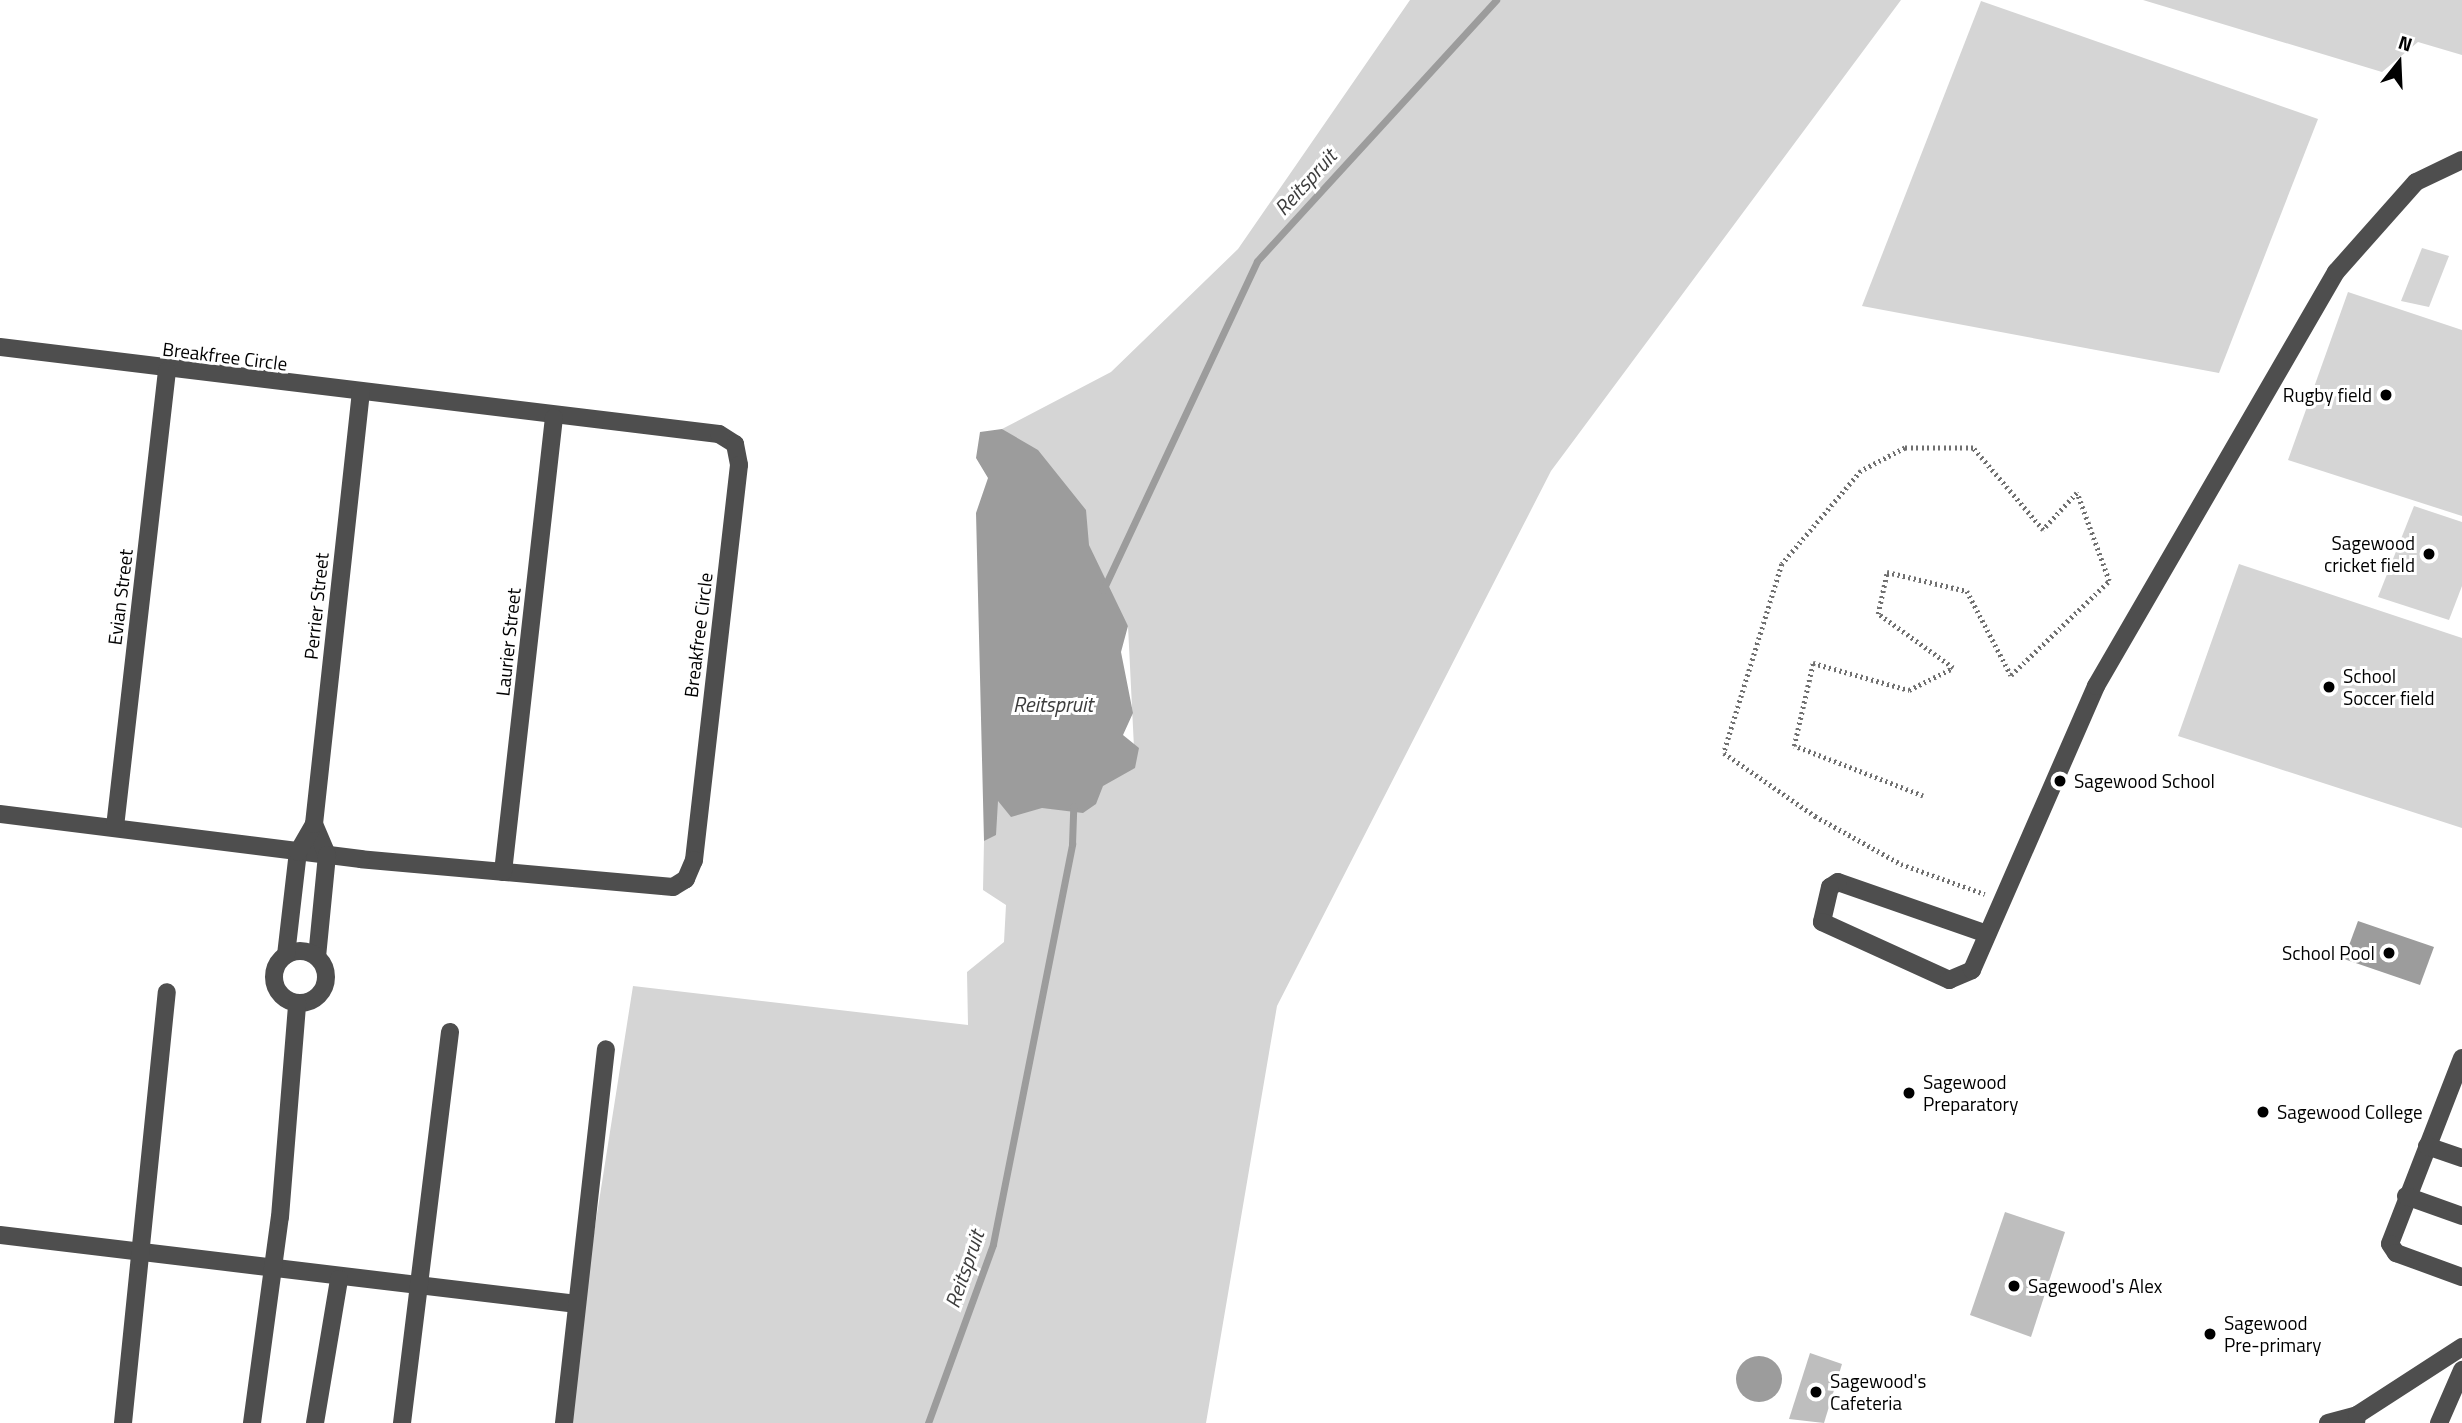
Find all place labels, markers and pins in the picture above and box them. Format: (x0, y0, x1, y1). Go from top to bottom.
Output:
place label: Rugby field (2283, 384, 2372, 406)
marker: Rugby field (2378, 387, 2394, 403)
place label: Sagewood cricket field (2324, 532, 2415, 576)
marker: Sagewood cricket field (2421, 546, 2437, 562)
place label: School Soccer field (2343, 665, 2435, 709)
marker: School Soccer field (2321, 679, 2337, 695)
place label: Sagewood School (2074, 770, 2215, 792)
marker: Sagewood School (2052, 773, 2068, 789)
place label: School Pool (2282, 942, 2375, 964)
marker: School Pool (2381, 945, 2397, 961)
place label: Sagewood Preparatory (1923, 1071, 2018, 1115)
marker: Sagewood Preparatory (1901, 1085, 1917, 1101)
place label: Sagewood College (2277, 1101, 2423, 1123)
marker: Sagewood College (2255, 1104, 2271, 1120)
place label: Sagewood's Alex (2028, 1275, 2162, 1297)
marker: Sagewood's Alex (2006, 1278, 2022, 1294)
place label: Sagewood Pre-primary (2224, 1312, 2321, 1356)
marker: Sagewood Pre-primary (2202, 1326, 2218, 1342)
place label: Sagewood's Cafeteria (1830, 1370, 1926, 1414)
marker: Sagewood's Cafeteria (1808, 1384, 1824, 1400)

